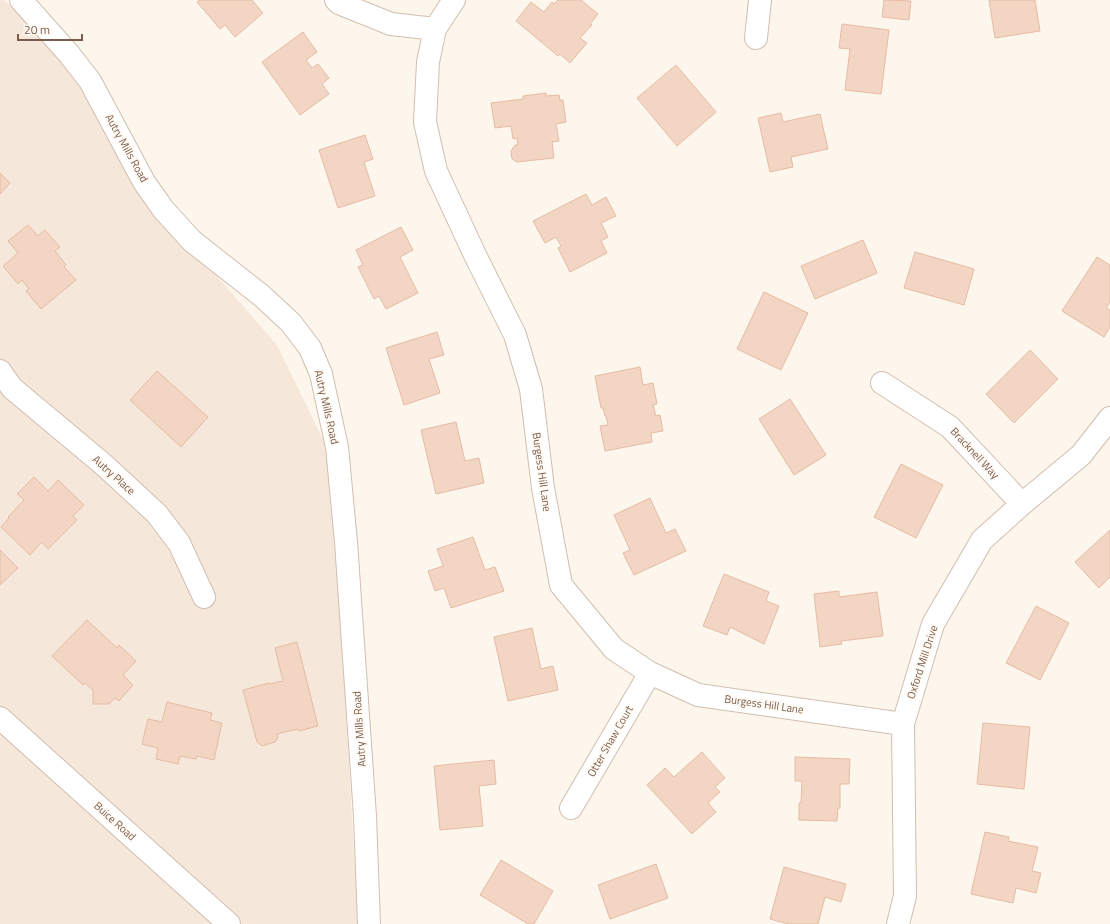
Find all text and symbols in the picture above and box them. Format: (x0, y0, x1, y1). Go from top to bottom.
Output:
scale bar (18, 16, 82, 42)
text: 20 m (24, 20, 50, 39)
street label: Autry Mills Road (102, 111, 152, 185)
street label: Autry Mills Road (311, 368, 343, 446)
street label: Bracknell Way (947, 424, 1004, 483)
street label: Burgess Hill Lane (529, 431, 556, 513)
street label: Autry Place (89, 451, 139, 499)
street label: Oxford Mill Drive (903, 623, 942, 701)
street label: Autry Mills Road (348, 690, 370, 767)
street label: Burgess Hill Lane (723, 691, 805, 718)
street label: Otter Shaw Court (583, 702, 637, 780)
street label: Buice Road (90, 798, 140, 844)

